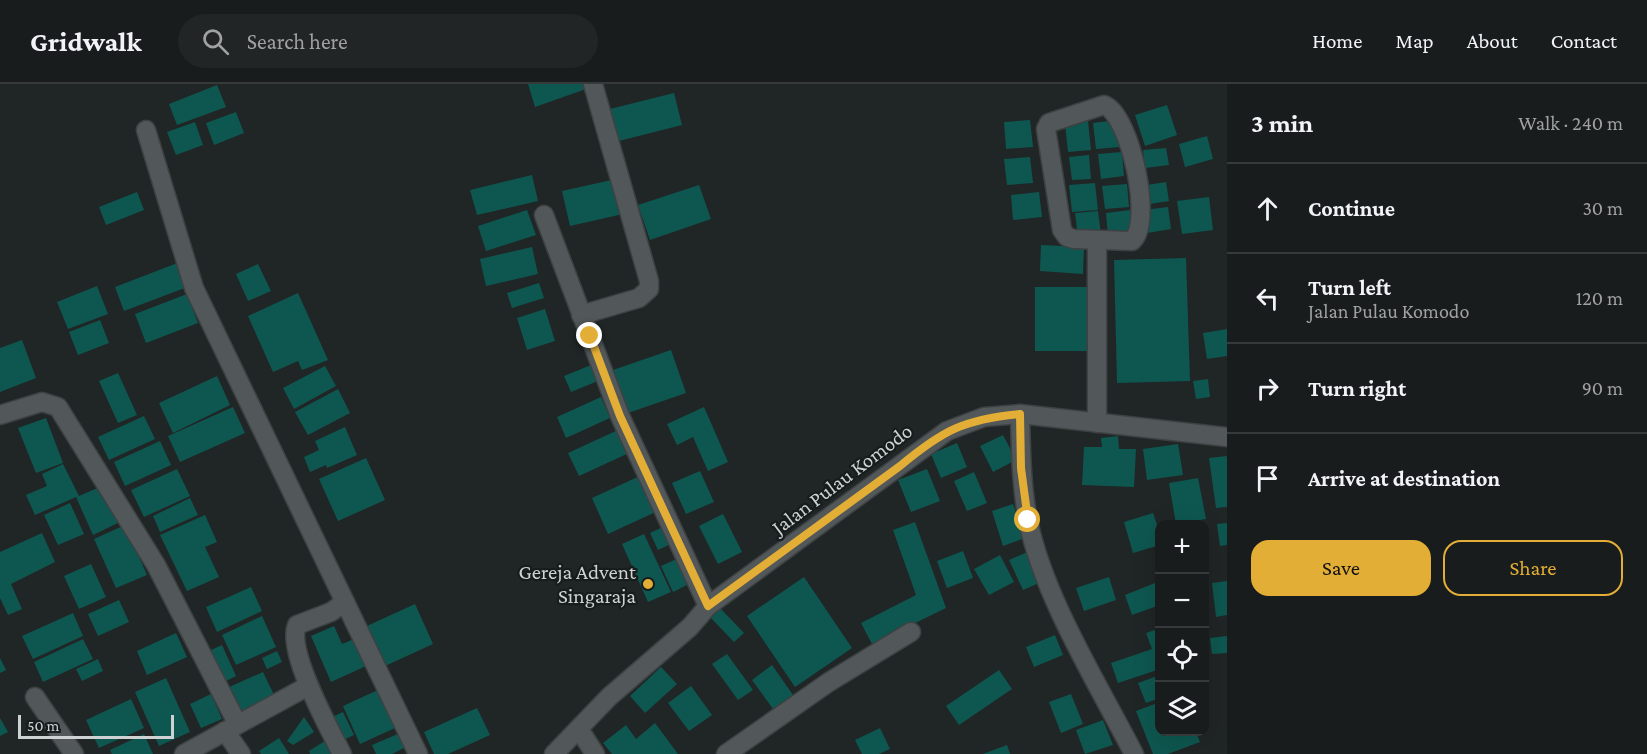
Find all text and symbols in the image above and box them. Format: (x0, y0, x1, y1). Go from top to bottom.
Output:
search box (178, 14, 598, 68)
icon: search (199, 25, 232, 58)
text: Gridwalk (30, 26, 142, 57)
text: Search here (247, 29, 348, 54)
text: Home (1312, 29, 1362, 53)
text: Map (1395, 29, 1434, 53)
text: About (1467, 29, 1518, 53)
text: Contact (1551, 29, 1617, 53)
text: 3 min (1251, 109, 1313, 138)
text: Walk · 240 m (1518, 112, 1623, 134)
icon: ahead (1251, 192, 1284, 225)
text: Continue (1308, 196, 1395, 221)
text: 30 m (1582, 197, 1623, 219)
text: Turn left (1308, 275, 1391, 300)
icon: left (1251, 282, 1284, 315)
text: 120 m (1576, 287, 1623, 309)
text: Jalan Pulau Komodo (1308, 300, 1469, 322)
route end (576, 322, 602, 348)
icon: right (1251, 372, 1284, 405)
text: Turn right (1308, 376, 1406, 401)
text: 90 m (1582, 377, 1623, 399)
street label: Jalan Pulau Komodo (766, 418, 917, 541)
icon: arrive (1251, 462, 1284, 495)
text: Arrive at destination (1308, 466, 1500, 491)
route start (1014, 506, 1040, 532)
map controls (1155, 520, 1209, 736)
button: + (1155, 520, 1209, 574)
button: Save (1251, 540, 1431, 596)
button: Share (1443, 540, 1623, 596)
place label: Gereja Advent Singaraja (518, 560, 637, 608)
button: − (1155, 574, 1209, 628)
marker: Gereja Advent Singaraja (641, 577, 655, 591)
button: locate (1155, 628, 1209, 682)
button: layers (1155, 682, 1209, 736)
scale bar (18, 712, 174, 740)
text: 50 m (27, 717, 59, 734)

